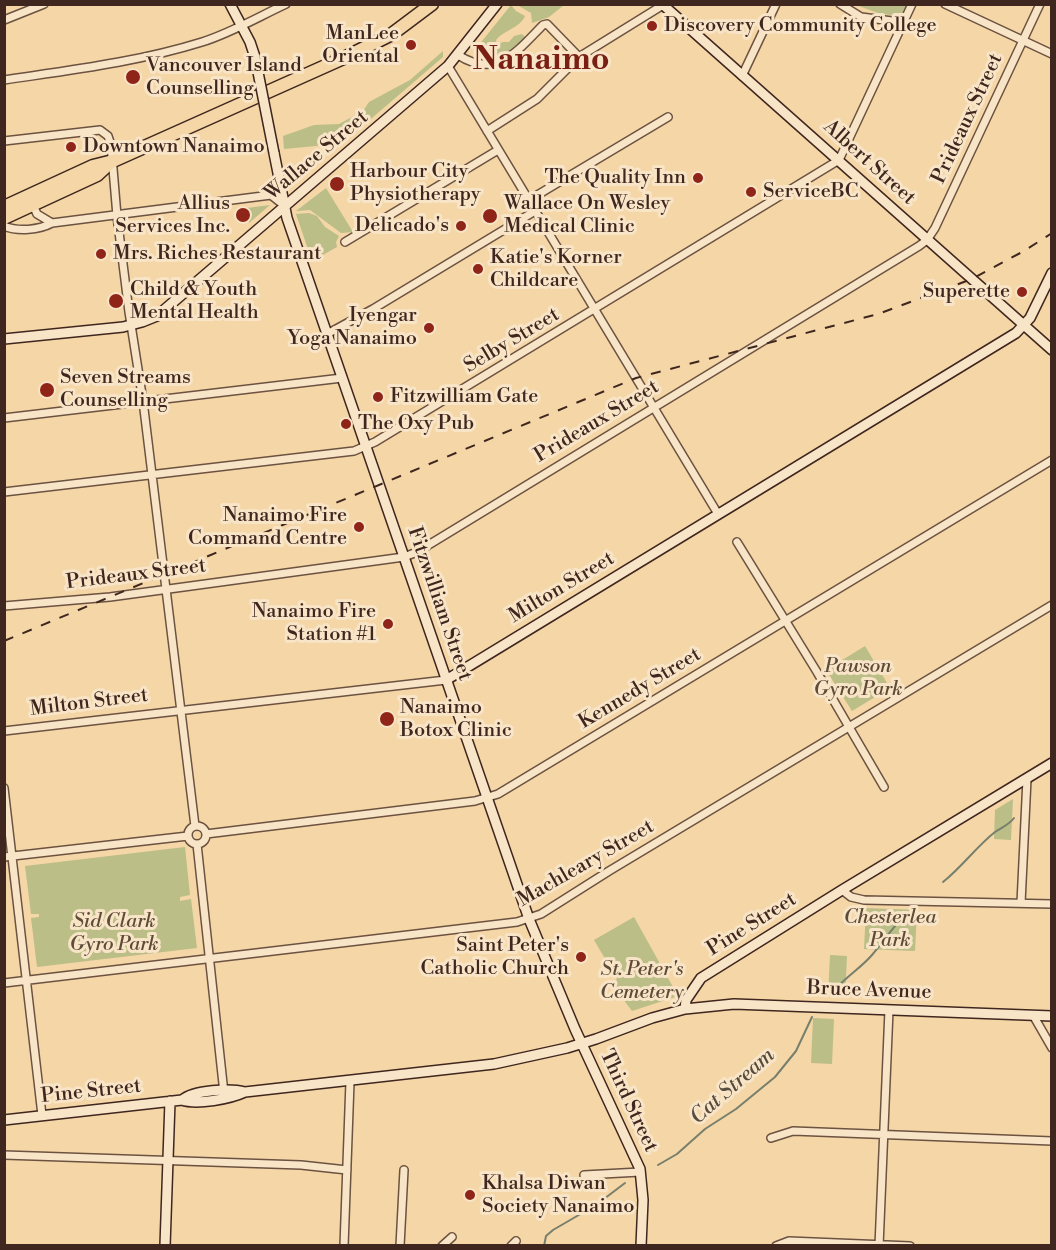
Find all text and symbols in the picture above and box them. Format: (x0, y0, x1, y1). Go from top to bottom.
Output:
place label: Discovery Community College (664, 14, 937, 38)
marker: Discovery Community College (645, 19, 659, 33)
place label: ManLee Oriental (322, 22, 399, 69)
marker: ManLee Oriental (404, 38, 418, 52)
district label: Nanaimo (472, 42, 610, 80)
street label: Prideaux Street (927, 50, 1009, 188)
place label: Vancouver Island Counselling (146, 54, 302, 101)
marker: Vancouver Island Counselling (124, 68, 142, 86)
street label: Wallace Street (260, 106, 374, 206)
street label: Albert Street (818, 115, 920, 211)
place label: Downtown Nanaimo (83, 135, 265, 159)
marker: Downtown Nanaimo (64, 140, 78, 154)
place label: Harbour City Physiotherapy (350, 160, 481, 207)
place label: The Quality Inn (544, 166, 686, 190)
marker: The Quality Inn (691, 171, 705, 185)
marker: Harbour City Physiotherapy (328, 175, 346, 193)
place label: ServiceBC (763, 180, 859, 204)
marker: ServiceBC (744, 185, 758, 199)
place label: Allius Services Inc. (115, 192, 230, 239)
place label: Wallace On Wesley Medical Clinic (504, 192, 670, 239)
marker: Allius Services Inc. (234, 206, 252, 224)
marker: Wallace On Wesley Medical Clinic (481, 207, 499, 225)
place label: Delicado's (355, 214, 449, 238)
marker: Delicado's (454, 219, 468, 233)
place label: Mrs. Riches Restaurant (113, 242, 321, 266)
place label: Katie's Korner Childcare (490, 246, 622, 293)
marker: Mrs. Riches Restaurant (94, 247, 108, 261)
marker: Katie's Korner Childcare (471, 262, 485, 276)
place label: Child & Youth Mental Health (130, 278, 259, 325)
place label: Superette (923, 280, 1010, 304)
marker: Superette (1015, 285, 1029, 299)
marker: Child & Youth Mental Health (107, 292, 125, 310)
street label: Selby Street (460, 303, 564, 379)
place label: Iyengar Yoga Nanaimo (287, 304, 417, 351)
marker: Iyengar Yoga Nanaimo (422, 321, 436, 335)
place label: Seven Streams Counselling (60, 366, 191, 413)
street label: Prideaux Street (530, 375, 664, 469)
marker: Seven Streams Counselling (38, 381, 56, 399)
place label: Fitzwilliam Gate (390, 385, 538, 409)
marker: Fitzwilliam Gate (371, 390, 385, 404)
place label: The Oxy Pub (358, 412, 474, 436)
marker: The Oxy Pub (339, 417, 353, 431)
place label: Nanaimo Fire Command Centre (188, 504, 347, 551)
marker: Nanaimo Fire Command Centre (352, 520, 366, 534)
street label: Fitzwilliam Street (401, 524, 477, 684)
street label: Milton Street (505, 547, 619, 629)
street label: Prideaux Street (65, 555, 207, 595)
place label: Nanaimo Fire Station #1 (252, 600, 376, 647)
marker: Nanaimo Fire Station #1 (381, 617, 395, 631)
street label: Kennedy Street (575, 643, 705, 735)
park label: Pawson Gyro Park (813, 655, 903, 702)
street label: Milton Street (29, 684, 149, 722)
place label: Nanaimo Botox Clinic (400, 696, 512, 743)
marker: Nanaimo Botox Clinic (378, 710, 396, 728)
street label: Machleary Street (514, 815, 658, 913)
street label: Pine Street (703, 888, 801, 962)
park label: Chesterlea Park (844, 906, 936, 953)
park label: Sid Clark Gyro Park (69, 910, 159, 957)
place label: Saint Peter's Catholic Church (421, 934, 569, 981)
marker: Saint Peter's Catholic Church (574, 950, 588, 964)
park label: St. Peter's Cemetery (600, 958, 684, 1005)
street label: Bruce Avenue (806, 977, 932, 1005)
water label: Cat Stream (686, 1044, 780, 1130)
street label: Third Street (594, 1046, 662, 1156)
street label: Pine Street (40, 1075, 142, 1109)
place label: Khalsa Diwan Society Nanaimo (482, 1172, 635, 1219)
marker: Khalsa Diwan Society Nanaimo (463, 1188, 477, 1202)

